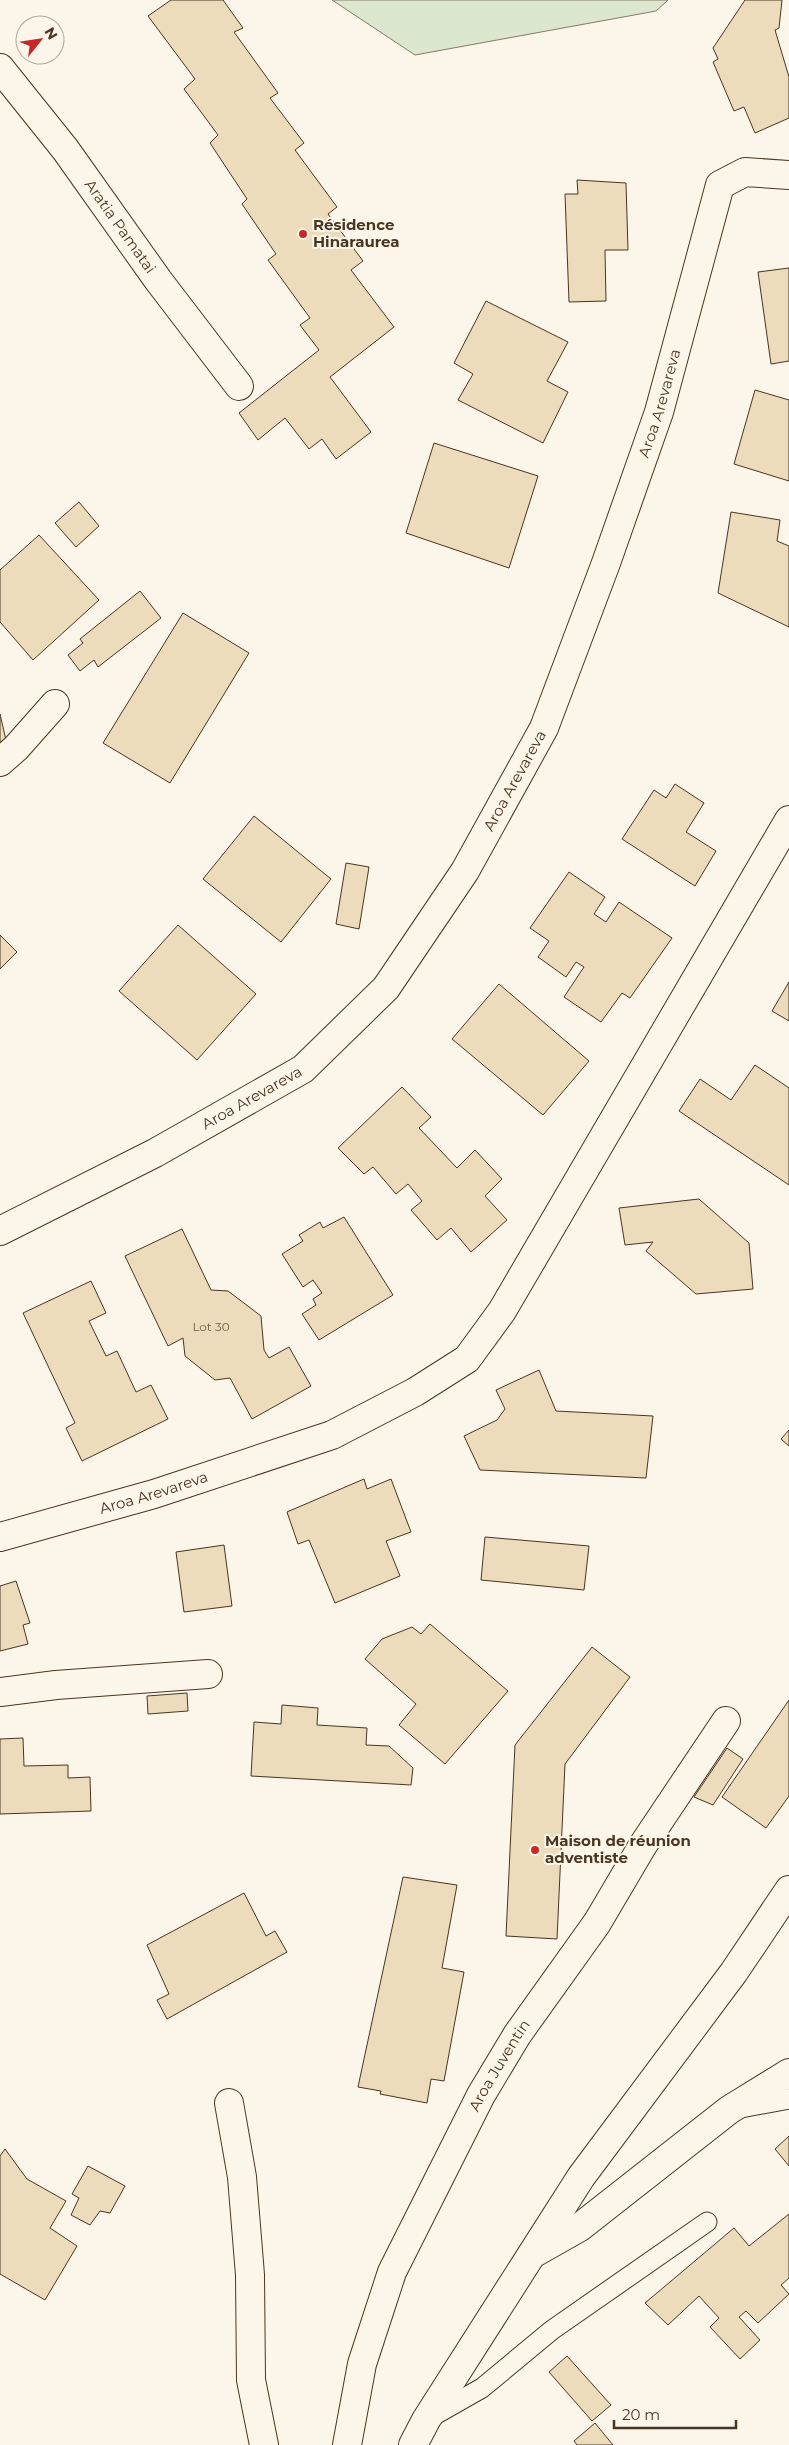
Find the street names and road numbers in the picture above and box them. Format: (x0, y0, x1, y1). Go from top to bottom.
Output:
street label: Aratia Pamatai (81, 176, 160, 277)
street label: Aroa Arevareva (634, 347, 684, 460)
street label: Aroa Arevareva (479, 727, 550, 834)
street label: Aroa Arevareva (198, 1062, 305, 1134)
street label: Aroa Arevareva (97, 1467, 210, 1518)
street label: Aroa Juventin (464, 2016, 534, 2114)

